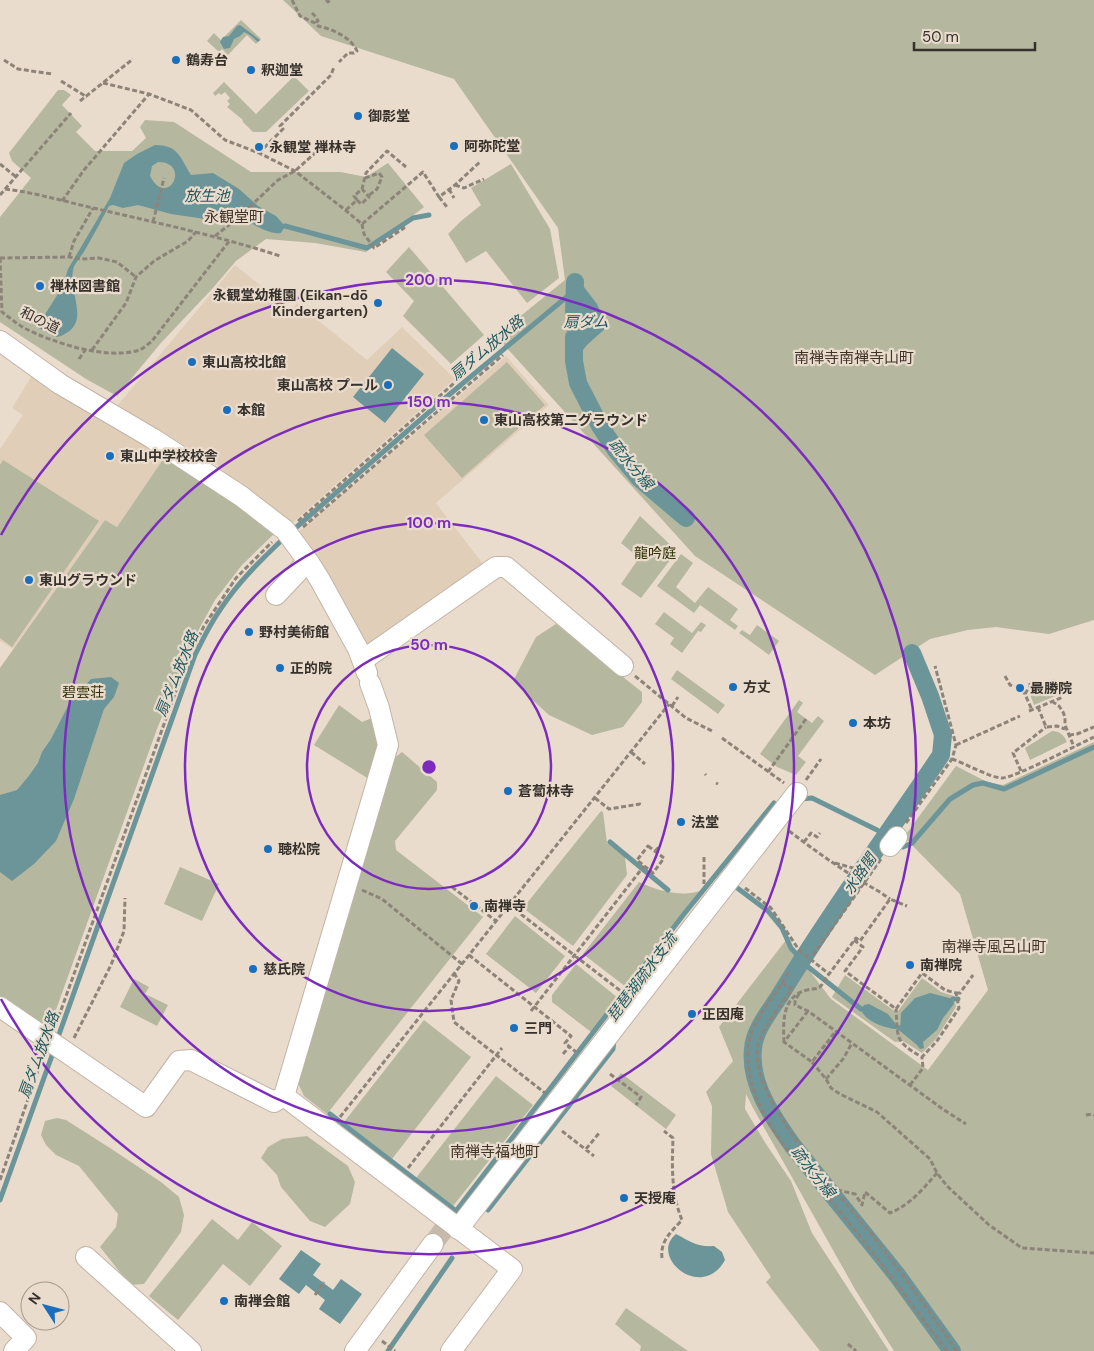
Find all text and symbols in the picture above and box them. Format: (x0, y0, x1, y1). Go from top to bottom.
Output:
scale bar (914, 20, 1035, 52)
text: 50 m (922, 27, 959, 47)
place label: 鶴寿台 (186, 51, 228, 69)
marker: 鶴寿台 (170, 54, 182, 66)
place label: 釈迦堂 (261, 61, 303, 79)
marker: 釈迦堂 (245, 64, 257, 76)
place label: 御影堂 (368, 107, 410, 125)
marker: 御影堂 (352, 110, 364, 122)
place label: 阿弥陀堂 (464, 137, 520, 155)
place label: 永観堂 禅林寺 (269, 138, 356, 156)
marker: 阿弥陀堂 (448, 140, 460, 152)
marker: 永観堂 禅林寺 (253, 141, 265, 153)
water label: 放生池 (184, 186, 231, 206)
district label: 永観堂町 (204, 207, 264, 227)
text: 200 m (405, 270, 453, 290)
place label: 禅林図書館 (50, 277, 120, 295)
marker: 禅林図書館 (34, 280, 46, 292)
place label: 永観堂幼稚園 (Eikan-dō Kindergarten) (213, 286, 368, 320)
marker: 永観堂幼稚園 (Eikan-dō Kindergarten) (372, 297, 384, 309)
street label: 和の道 (17, 303, 63, 337)
water label: 扇ダム放水路 (446, 310, 529, 385)
water label: 扇ダム (563, 312, 609, 332)
district label: 南禅寺南禅寺山町 (794, 348, 914, 368)
place label: 東山高校北館 (202, 353, 286, 371)
marker: 東山高校北館 (186, 356, 198, 368)
place label: 東山高校 プール (277, 376, 378, 394)
marker: 東山高校 プール (382, 379, 394, 391)
text: 150 m (408, 392, 451, 412)
place label: 本館 (237, 401, 265, 419)
marker: 本館 (221, 404, 233, 416)
place label: 東山高校第二グラウンド (494, 411, 648, 429)
marker: 東山高校第二グラウンド (478, 414, 490, 426)
water label: 疏水分線 (604, 435, 659, 495)
place label: 東山中学校校舎 (120, 447, 218, 465)
marker: 東山中学校校舎 (104, 450, 116, 462)
text: 100 m (407, 513, 451, 533)
park label: 龍吟庭 (634, 544, 676, 562)
place label: 東山グラウンド (39, 571, 137, 589)
marker: 東山グラウンド (23, 574, 35, 586)
place label: 野村美術館 (259, 623, 329, 641)
marker: 野村美術館 (243, 626, 255, 638)
water label: 扇ダム放水路 (151, 627, 204, 719)
text: 50 m (410, 635, 448, 655)
place label: 正的院 (290, 659, 332, 677)
marker: 正的院 (274, 662, 286, 674)
place label: 方丈 (743, 678, 771, 696)
place label: 最勝院 (1030, 679, 1072, 697)
marker: 方丈 (727, 681, 739, 693)
marker: 最勝院 (1014, 682, 1026, 694)
park label: 碧雲荘 (62, 683, 104, 701)
place label: 本坊 (863, 714, 891, 732)
marker: 本坊 (847, 717, 859, 729)
centre of rings (420, 758, 438, 776)
place label: 蒼蔔林寺 (518, 782, 574, 800)
marker: 蒼蔔林寺 (502, 785, 514, 797)
place label: 法堂 (691, 813, 719, 831)
marker: 法堂 (675, 816, 687, 828)
place label: 聴松院 (278, 840, 320, 858)
marker: 聴松院 (262, 843, 274, 855)
water label: 水路閣 (839, 848, 882, 898)
place label: 南禅寺 (484, 897, 526, 915)
marker: 南禅寺 (468, 900, 480, 912)
water label: 琵琶湖疏水支流 (602, 927, 683, 1025)
district label: 南禅寺風呂山町 (941, 937, 1047, 957)
place label: 南禅院 (920, 956, 962, 974)
marker: 南禅院 (904, 959, 916, 971)
place label: 慈氏院 (263, 960, 305, 978)
marker: 慈氏院 (247, 963, 259, 975)
place label: 正因庵 (702, 1005, 744, 1023)
water label: 扇ダム放水路 (14, 1007, 64, 1101)
marker: 正因庵 (686, 1008, 698, 1020)
place label: 三門 (524, 1019, 552, 1037)
marker: 三門 (508, 1022, 520, 1034)
district label: 南禅寺福地町 (450, 1142, 540, 1162)
water label: 疏水分線 (786, 1142, 841, 1203)
place label: 天授庵 (634, 1189, 676, 1207)
marker: 天授庵 (618, 1192, 630, 1204)
north arrow (20, 1281, 70, 1331)
text: N (24, 1289, 45, 1308)
place label: 南禅会館 (234, 1292, 290, 1310)
marker: 南禅会館 (218, 1295, 230, 1307)

